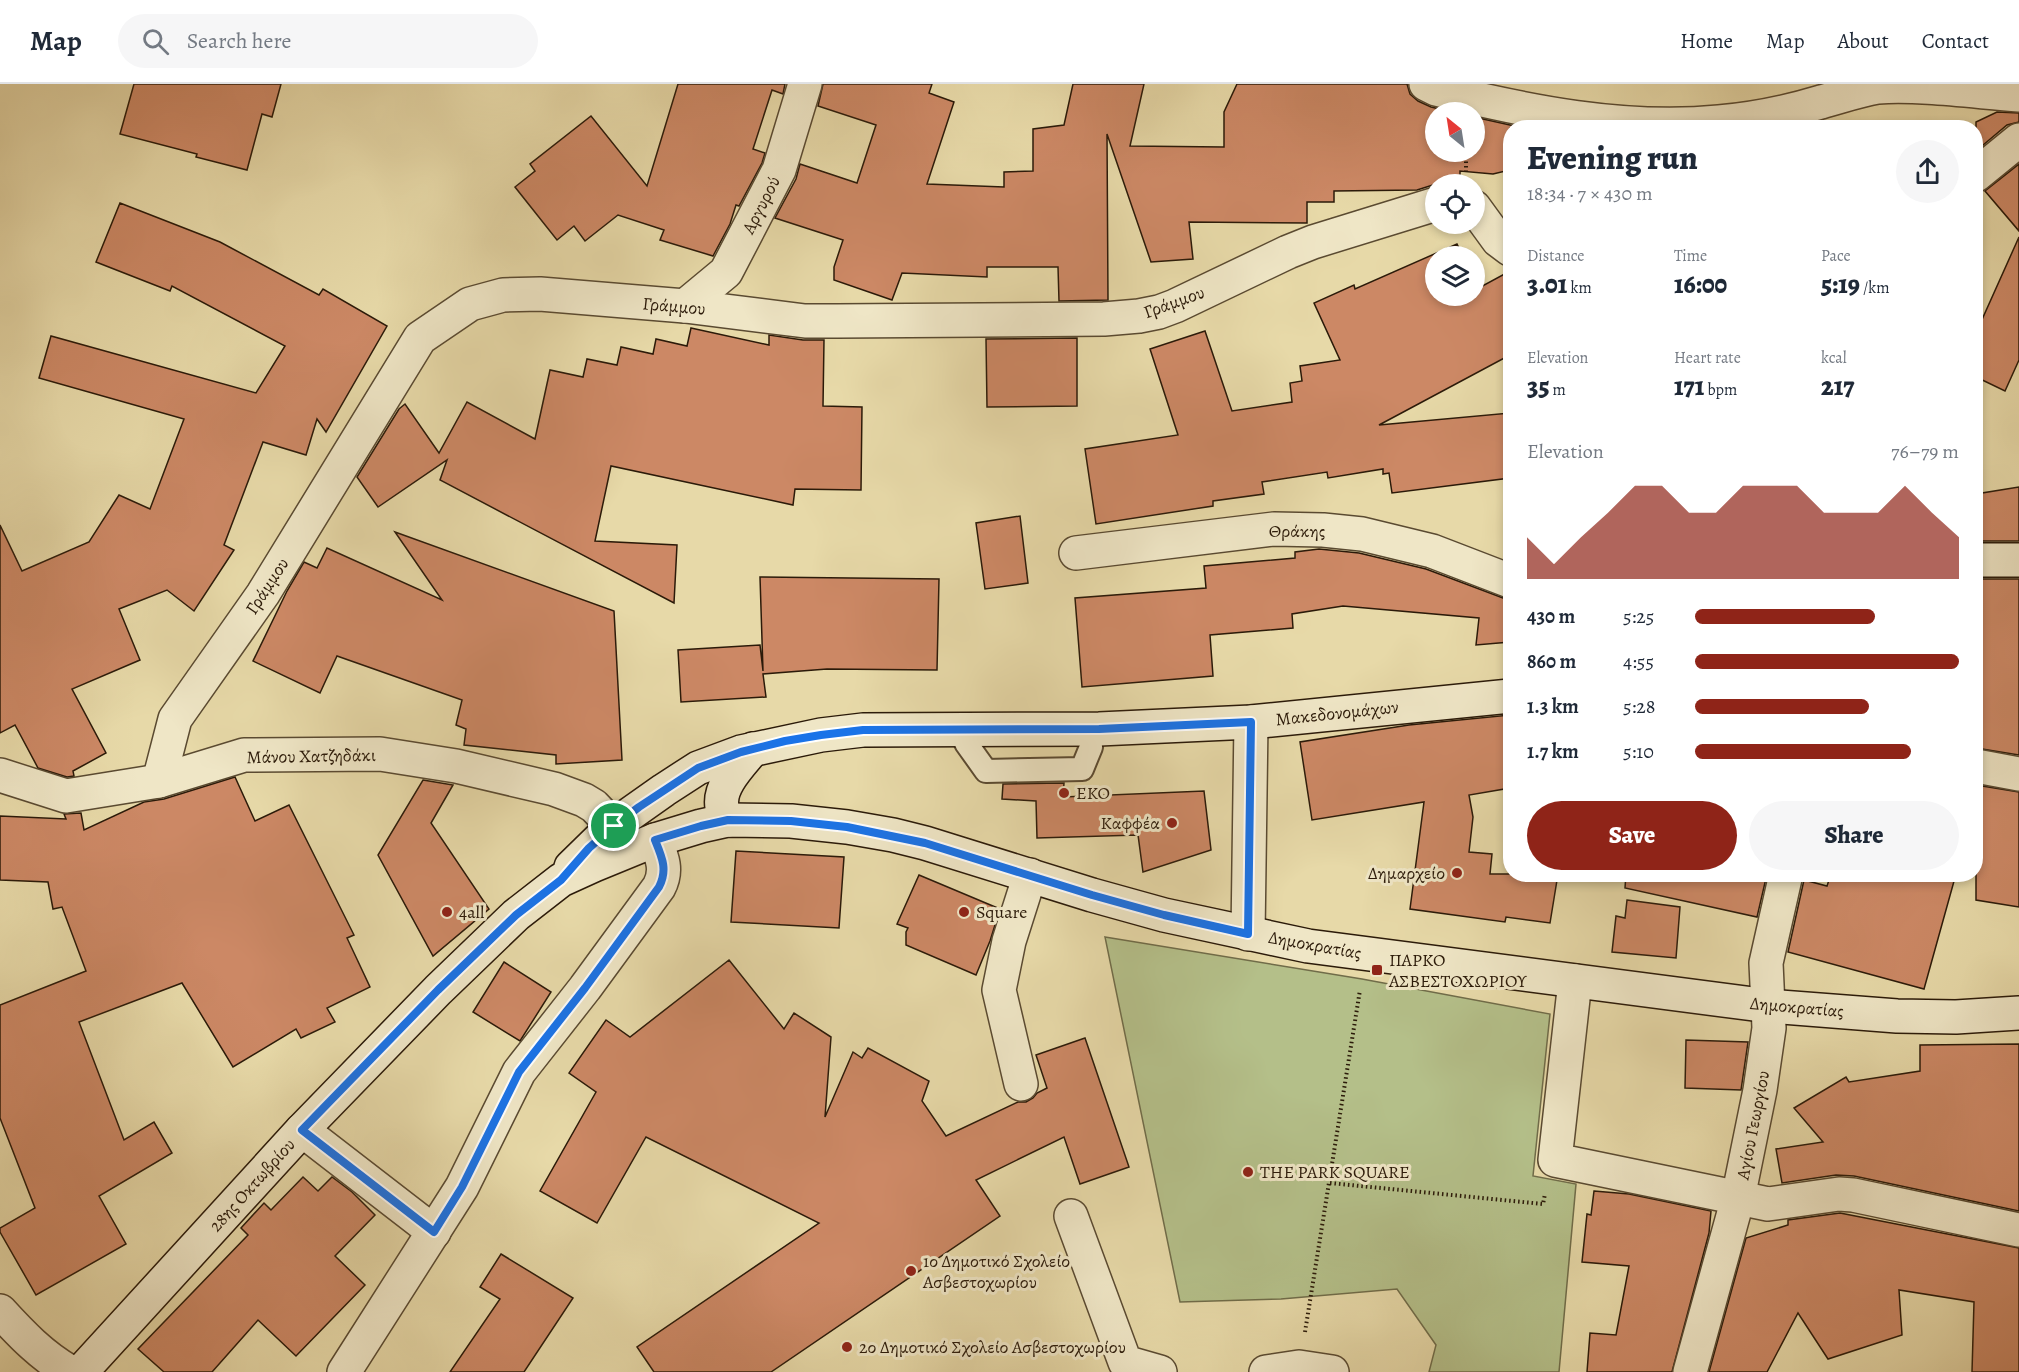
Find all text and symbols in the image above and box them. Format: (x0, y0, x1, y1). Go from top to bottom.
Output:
search box (118, 14, 538, 68)
text: Map (30, 22, 82, 60)
icon: search (139, 25, 172, 58)
text: Search here (187, 26, 291, 56)
text: Home (1680, 27, 1733, 55)
text: Map (1766, 27, 1804, 55)
text: About (1837, 27, 1889, 55)
text: Contact (1922, 27, 1989, 55)
north arrow (1425, 102, 1485, 162)
map controls (1425, 102, 1485, 306)
text: Evening run (1527, 135, 1698, 180)
button: share (1896, 140, 1959, 203)
street label: Αργυρού (736, 172, 786, 239)
button: locate (1425, 174, 1485, 234)
text: 18:34 · 7 × 430 m (1527, 180, 1653, 207)
text: Distance (1527, 245, 1584, 267)
text: Time (1674, 245, 1707, 267)
text: Pace (1821, 245, 1851, 267)
button: layers (1425, 246, 1485, 306)
text: 3.01 (1527, 267, 1567, 302)
text: 16:00 (1674, 267, 1727, 302)
text: 5:19 (1821, 267, 1860, 302)
text: km (1567, 277, 1592, 299)
text: /km (1860, 277, 1890, 299)
street label: Γράμμου (1140, 280, 1208, 324)
street label: Γράμμου (641, 291, 707, 321)
text: Elevation (1527, 347, 1588, 369)
text: Heart rate (1674, 347, 1741, 369)
text: kcal (1821, 347, 1847, 369)
text: 35 (1527, 369, 1549, 404)
text: 171 (1674, 369, 1704, 404)
text: 217 (1821, 369, 1854, 404)
text: m (1549, 379, 1566, 401)
text: bpm (1704, 379, 1737, 401)
text: Elevation (1527, 438, 1604, 465)
text: 76–79 m (1891, 438, 1959, 465)
street label: Θράκης (1269, 519, 1325, 543)
street label: Γράμμου (240, 553, 294, 619)
text: 430 m (1527, 603, 1575, 630)
text: 5:25 (1623, 603, 1654, 630)
text: 860 m (1527, 648, 1576, 675)
text: 4:55 (1623, 648, 1654, 675)
text: 1.3 km (1527, 693, 1579, 720)
text: 5:28 (1623, 693, 1656, 720)
street label: Μακεδονομάχων (1274, 695, 1400, 731)
text: 1.7 km (1527, 738, 1579, 765)
text: 5:10 (1623, 738, 1654, 765)
street label: Μάνου Χατζηδάκι (246, 743, 376, 769)
place label: EKO (1076, 781, 1110, 805)
marker: EKO (1057, 786, 1071, 800)
pin (588, 800, 639, 851)
button: Save (1527, 801, 1737, 870)
button: Share (1749, 801, 1959, 870)
icon: arrive (597, 809, 630, 842)
place label: Καφφέα (1100, 811, 1160, 835)
marker: Καφφέα (1165, 816, 1179, 830)
place label: Δημαρχείο (1368, 861, 1445, 885)
marker: Δημαρχείο (1450, 866, 1464, 880)
place label: 4all (459, 900, 485, 924)
place label: Square (976, 900, 1027, 924)
marker: 4all (440, 905, 454, 919)
marker: Square (957, 905, 971, 919)
street label: Δημοκρατίας (1267, 925, 1363, 965)
place label: ΠΑΡΚΟ ΑΣΒΕΣΤΟΧΩΡΙΟΥ (1388, 948, 1528, 993)
marker: ΠΑΡΚΟ ΑΣΒΕΣΤΟΧΩΡΙΟΥ (1370, 963, 1384, 977)
street label: Δημοκρατίας (1749, 991, 1845, 1023)
street label: Αγίου Γεωργίου (1730, 1068, 1775, 1183)
street label: 28ης Οκτωβρίου (204, 1133, 300, 1237)
place label: THE PARK SQUARE (1260, 1160, 1410, 1184)
marker: THE PARK SQUARE (1241, 1165, 1255, 1179)
place label: 1ο Δημοτικό Σχολείο Ασβεστοχωρίου (922, 1249, 1070, 1294)
marker: 1ο Δημοτικό Σχολείο Ασβεστοχωρίου (904, 1264, 918, 1278)
place label: 2ο Δημοτικό Σχολείο Ασβεστοχωρίου (859, 1335, 1126, 1359)
marker: 2ο Δημοτικό Σχολείο Ασβεστοχωρίου (840, 1340, 854, 1354)

